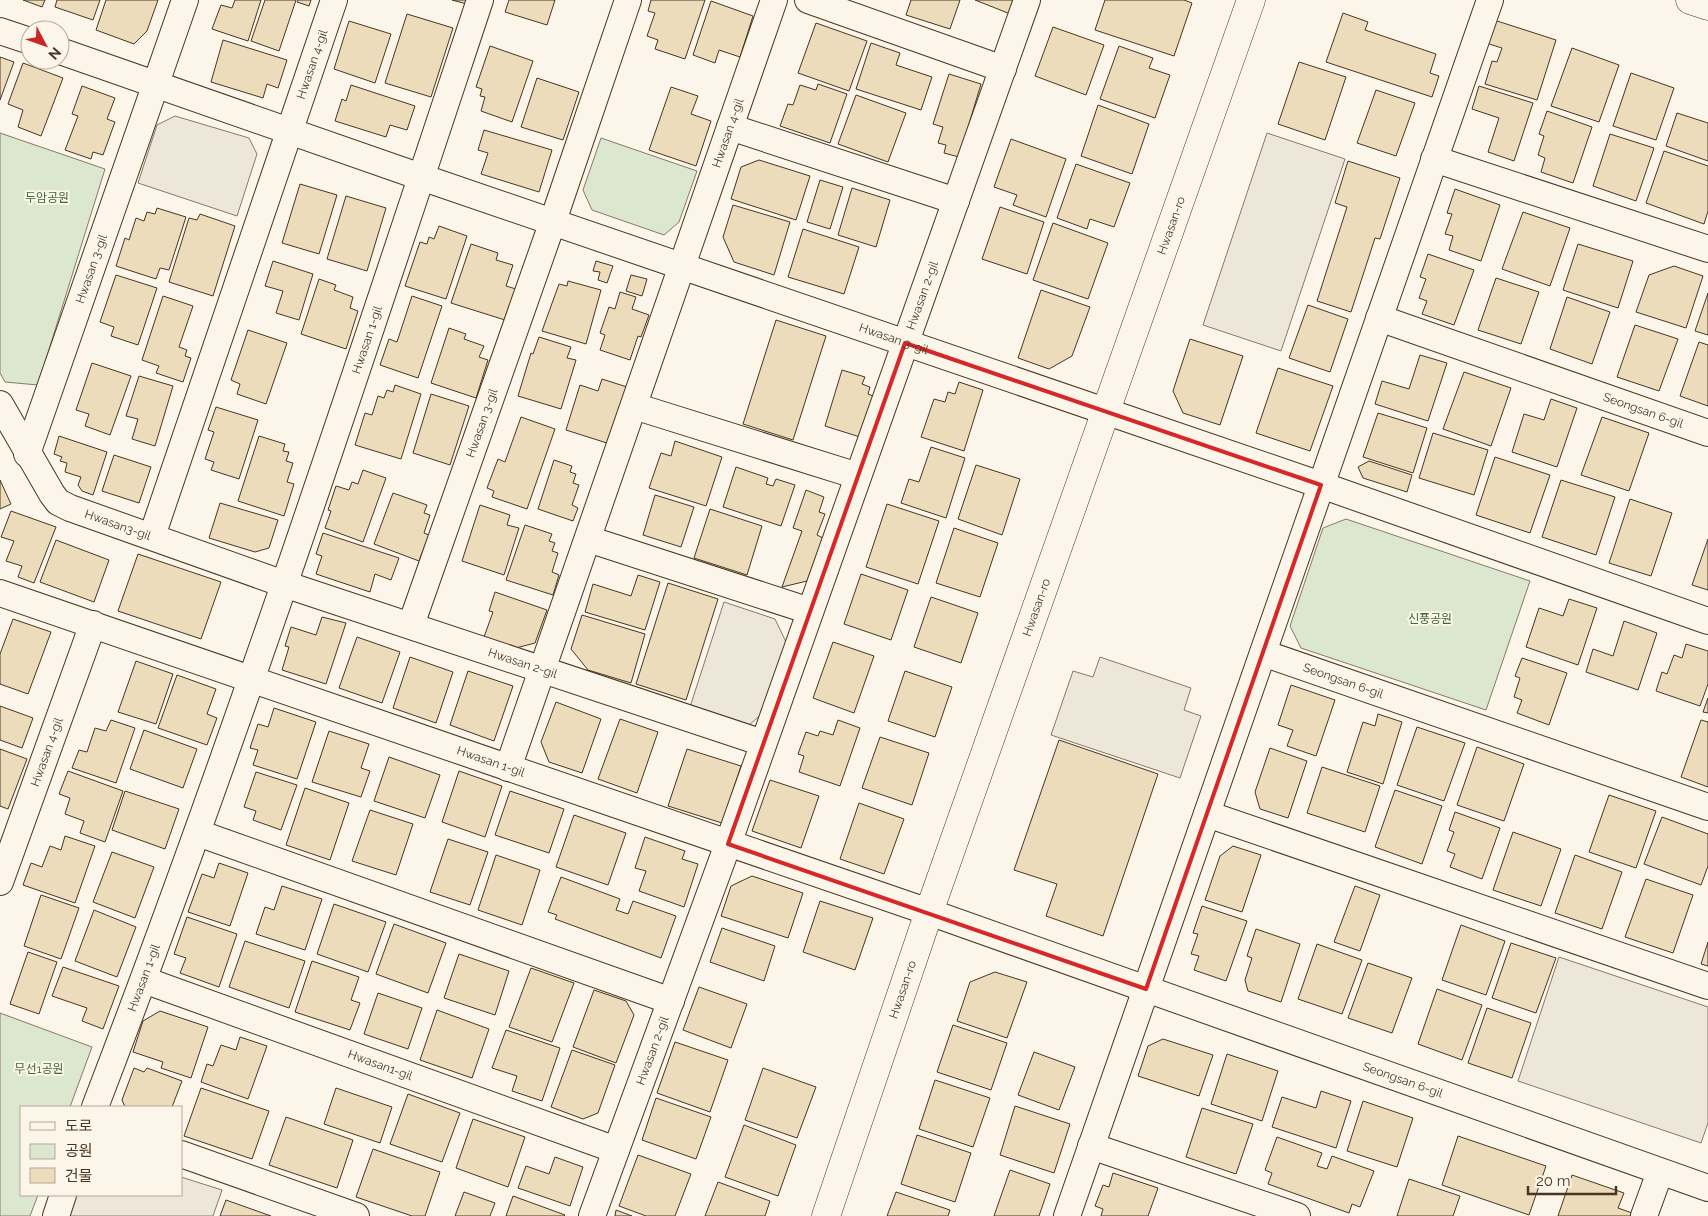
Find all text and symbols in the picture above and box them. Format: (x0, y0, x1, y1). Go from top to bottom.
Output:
north arrow (20, 20, 70, 70)
street label: Hwasan 4-gil (294, 27, 331, 101)
text: N (45, 44, 64, 63)
street label: Hwasan 4-gil (709, 96, 747, 169)
park label: 두암공원 (25, 191, 69, 205)
street label: Hwasan-ro (1155, 195, 1188, 256)
street label: Hwasan 3-gil (73, 232, 110, 305)
street label: Hwasan 2-gil (904, 258, 941, 332)
street label: Hwasan 1-gil (349, 303, 385, 376)
street label: Hwasan 3-gil (857, 320, 931, 357)
street label: Hwasan 3-gil (463, 386, 501, 460)
street label: Seongsan 6-gil (1601, 390, 1686, 431)
street label: Hwasan3-gil (83, 507, 153, 543)
street label: Hwasan-ro (1020, 576, 1053, 638)
park label: 신풍공원 (1408, 612, 1452, 626)
street label: Hwasan 2-gil (486, 645, 560, 681)
street label: Seongsan 6-gil (1301, 660, 1386, 701)
street label: Hwasan 4-gil (28, 715, 66, 789)
street label: Hwasan 1-gil (455, 743, 527, 780)
street label: Hwasan 1-gil (125, 942, 163, 1014)
street label: Hwasan-ro (886, 959, 919, 1021)
street label: Hwasan 2-gil (633, 1014, 672, 1087)
street label: Hwasan1-gil (346, 1047, 415, 1083)
street label: Seongsan 6-gil (1361, 1059, 1445, 1101)
park label: 무선1공원 (14, 1062, 64, 1076)
legend (20, 1106, 182, 1196)
text: 도로 (65, 1117, 93, 1135)
text: 공원 (65, 1142, 93, 1160)
scale bar (1528, 1164, 1616, 1196)
text: 건물 (65, 1167, 93, 1185)
text: 20 m (1536, 1172, 1571, 1190)

